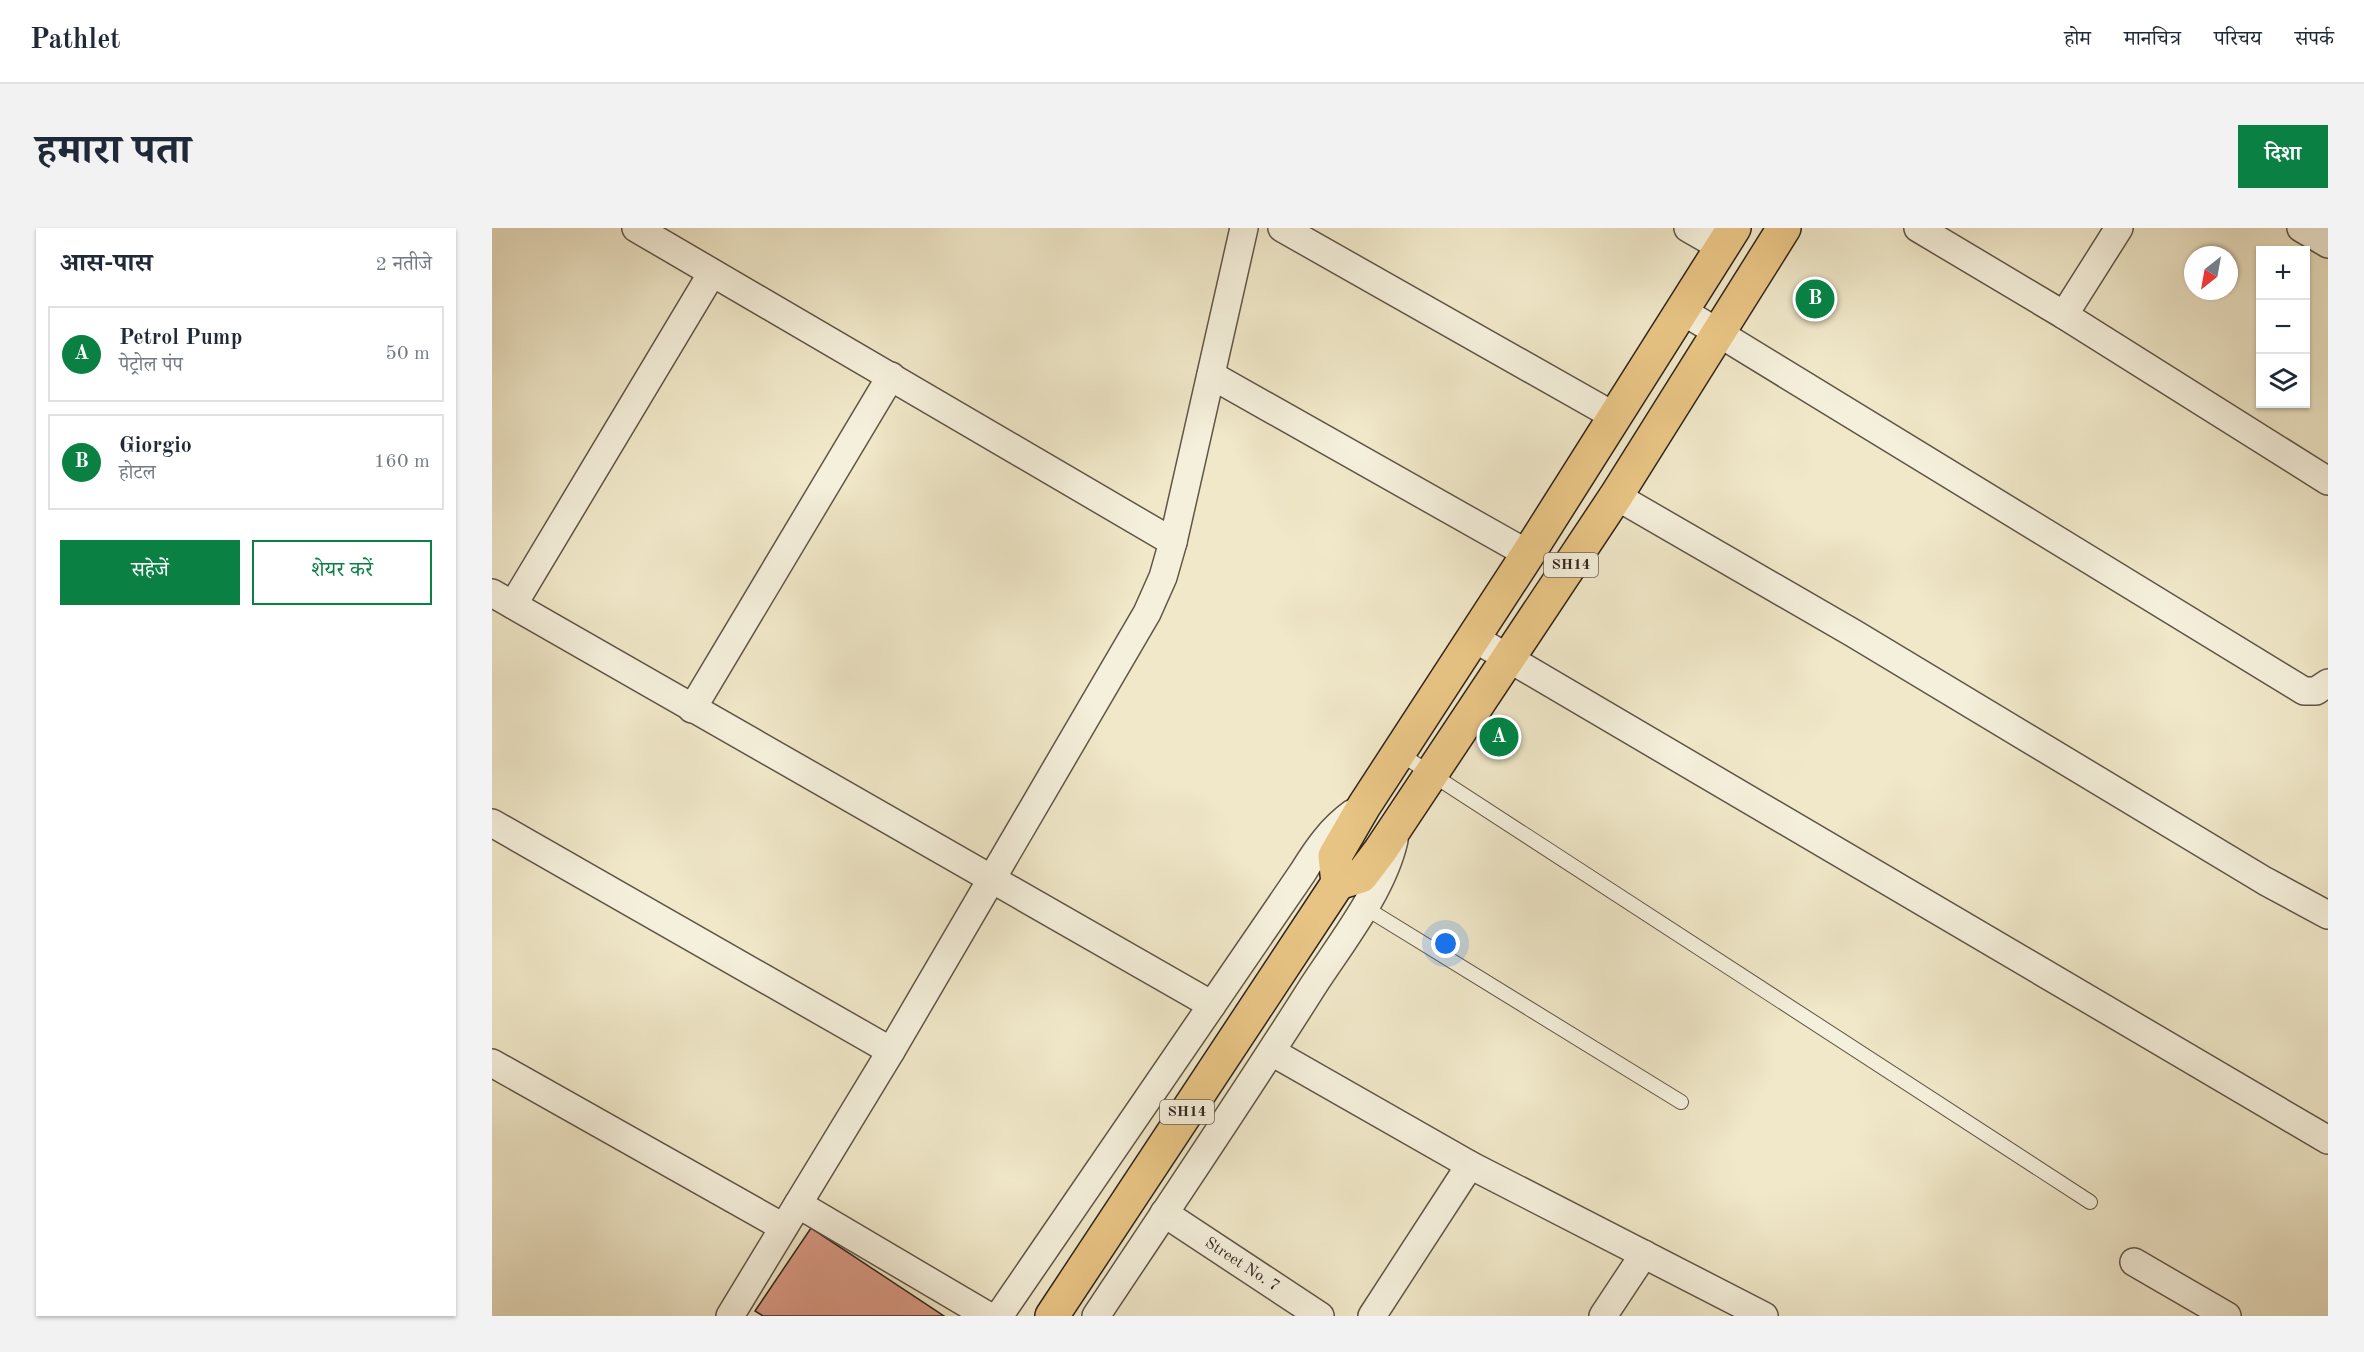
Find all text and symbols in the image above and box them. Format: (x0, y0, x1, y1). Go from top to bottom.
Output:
text: Pathlet (30, 27, 121, 55)
text: होम (2064, 29, 2091, 50)
text: मानचित्र (2124, 29, 2181, 50)
text: परिचय (2214, 29, 2262, 50)
text: संपर्क (2295, 29, 2334, 50)
button: दिशा (2238, 125, 2328, 188)
text: हमारा पता (36, 131, 191, 173)
north arrow (2184, 246, 2238, 300)
map controls (2256, 246, 2310, 408)
button: + (2256, 246, 2310, 300)
text: आस-पास (60, 251, 152, 277)
text: 2 नतीजे (375, 255, 432, 275)
pin: B (1796, 276, 1834, 322)
button: − (2256, 300, 2310, 354)
text: Petrol Pump (119, 327, 242, 349)
text: A (74, 344, 89, 364)
text: 50 m (385, 344, 430, 364)
button: layers (2256, 354, 2310, 408)
text: पेट्रोल पंप (119, 356, 183, 376)
text: Giorgio (119, 435, 192, 457)
text: B (74, 452, 89, 472)
text: 160 m (374, 452, 430, 472)
text: होटल (119, 464, 156, 484)
button: सहेजें (60, 540, 240, 605)
button: शेयर करें (252, 540, 432, 605)
road number: SH14 (1544, 553, 1598, 577)
pin: A (1480, 714, 1518, 760)
your location (1431, 929, 1460, 958)
road number: SH14 (1160, 1100, 1214, 1124)
street label: Street No. 7 (1202, 1235, 1282, 1295)

